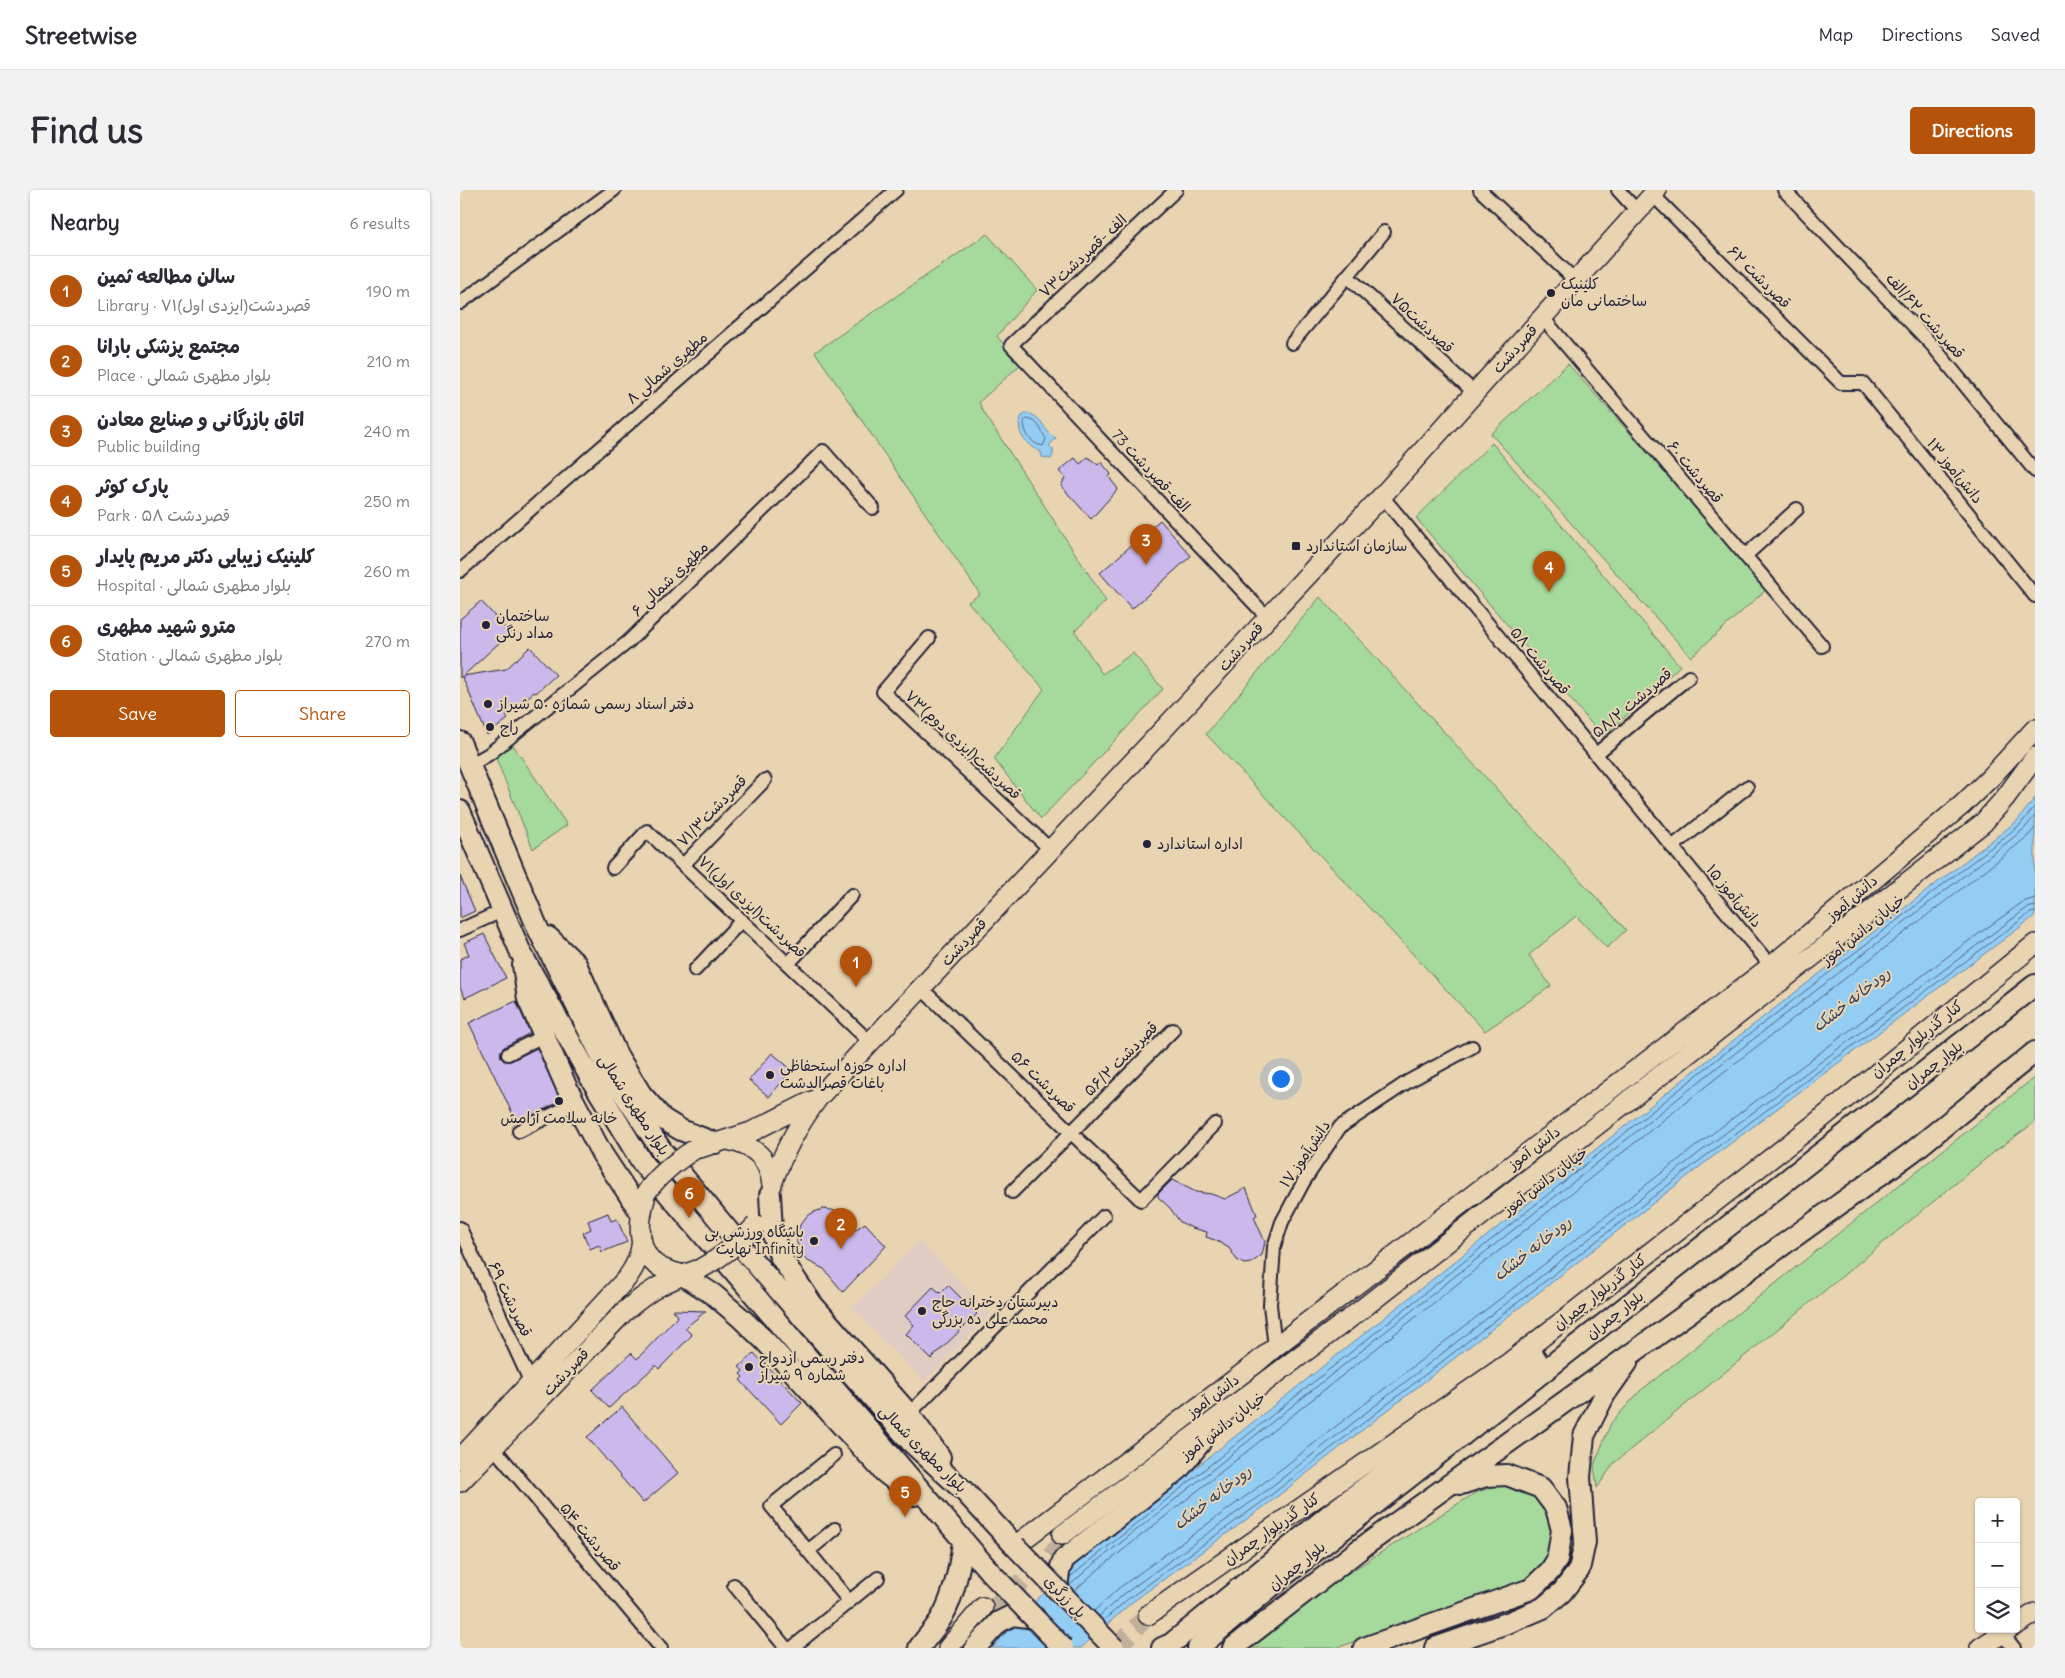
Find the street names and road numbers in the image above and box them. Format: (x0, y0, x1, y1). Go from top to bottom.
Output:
street label: الف -قصردشت۷۳ (1035, 210, 1131, 301)
street label: قصردشت ۶۲ (1724, 241, 1795, 312)
street label: قصردشت ۶۲/الف (1882, 269, 1969, 362)
street label: قصردشت۷۵ (1387, 288, 1458, 357)
street label: قصردشت (1488, 320, 1541, 377)
street label: ۸ مطهری شمالی (622, 327, 712, 409)
street label: 73 الف-قصردشت (1108, 425, 1195, 516)
street label: دانش‌آموز ۱۳ (1923, 434, 1988, 507)
street label: ۶۰ قصردشت (1664, 436, 1727, 507)
street label: ۶ مطهری شمالی (627, 537, 713, 621)
street label: قصردشت (1214, 618, 1267, 675)
street label: قصردشت ۵۸ (1506, 623, 1574, 699)
street label: ۵۸/۲ قصردشت (1588, 664, 1676, 742)
street label: ۷۳قصردشت(ایزدی دوم) (899, 686, 1025, 806)
street label: قصردشت۷۱/۳ (673, 771, 751, 851)
street label: ۷۱قصردشت(ایزدی اول) (694, 852, 810, 962)
street label: دانش‌آموز ۱۵ (1702, 860, 1766, 931)
street label: دانش آموز (1821, 871, 1881, 925)
street label: خیابان دانش آموز (1816, 890, 1908, 970)
street label: قصردشت (937, 914, 991, 970)
street label: کنار گذربلوار چمران (1867, 996, 1967, 1082)
street label: ۵۶/۲ قصردشت (1079, 1017, 1162, 1100)
street label: بلوار چمران (1902, 1037, 1966, 1093)
street label: ۵۶ قصردشت (1007, 1046, 1079, 1117)
street label: بلوار مطهرى شمالى (594, 1051, 674, 1159)
street label: دانش‌آموز ۱۷ (1275, 1116, 1334, 1191)
street label: دانش آموز (1503, 1122, 1564, 1174)
street label: خیابان دانش آموز (1498, 1142, 1591, 1219)
street label: کنار گذربلوار چمران (1550, 1250, 1650, 1334)
street label: ۶۹ قصردشت (485, 1258, 536, 1339)
street label: بلوار چمران (1583, 1287, 1647, 1343)
street label: قصردشت (538, 1344, 593, 1399)
street label: دانش آموز (1182, 1370, 1243, 1422)
street label: خیابان دانش آموز (1176, 1387, 1269, 1464)
street label: بلوار مطهرى شمالى (875, 1401, 971, 1497)
street label: کنار گذربلوار چمران (1221, 1489, 1323, 1569)
street label: ۵۴ قصردشت (556, 1498, 625, 1575)
street label: بلوار چمران (1265, 1538, 1329, 1594)
street label: پل زرگری (1040, 1571, 1090, 1623)

